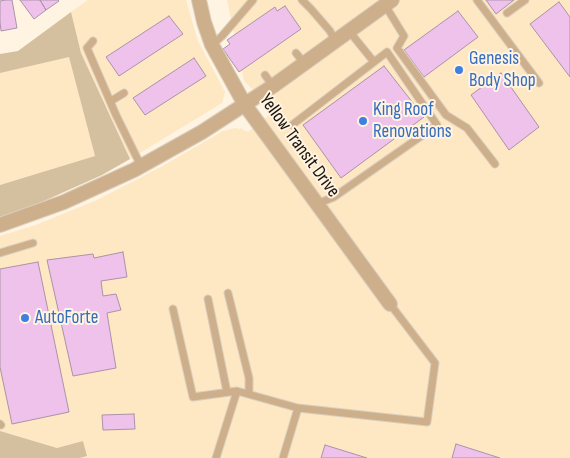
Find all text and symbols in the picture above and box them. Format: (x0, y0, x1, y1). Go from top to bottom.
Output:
place label: Genesis Body Shop (469, 48, 536, 92)
marker: Genesis Body Shop (453, 64, 465, 76)
street label: Yellow Transit Drive (254, 90, 344, 202)
place label: King Roof Renovations (373, 99, 452, 143)
marker: King Roof Renovations (357, 115, 369, 127)
place label: AutoForte (35, 307, 98, 329)
marker: AutoForte (19, 312, 31, 324)

